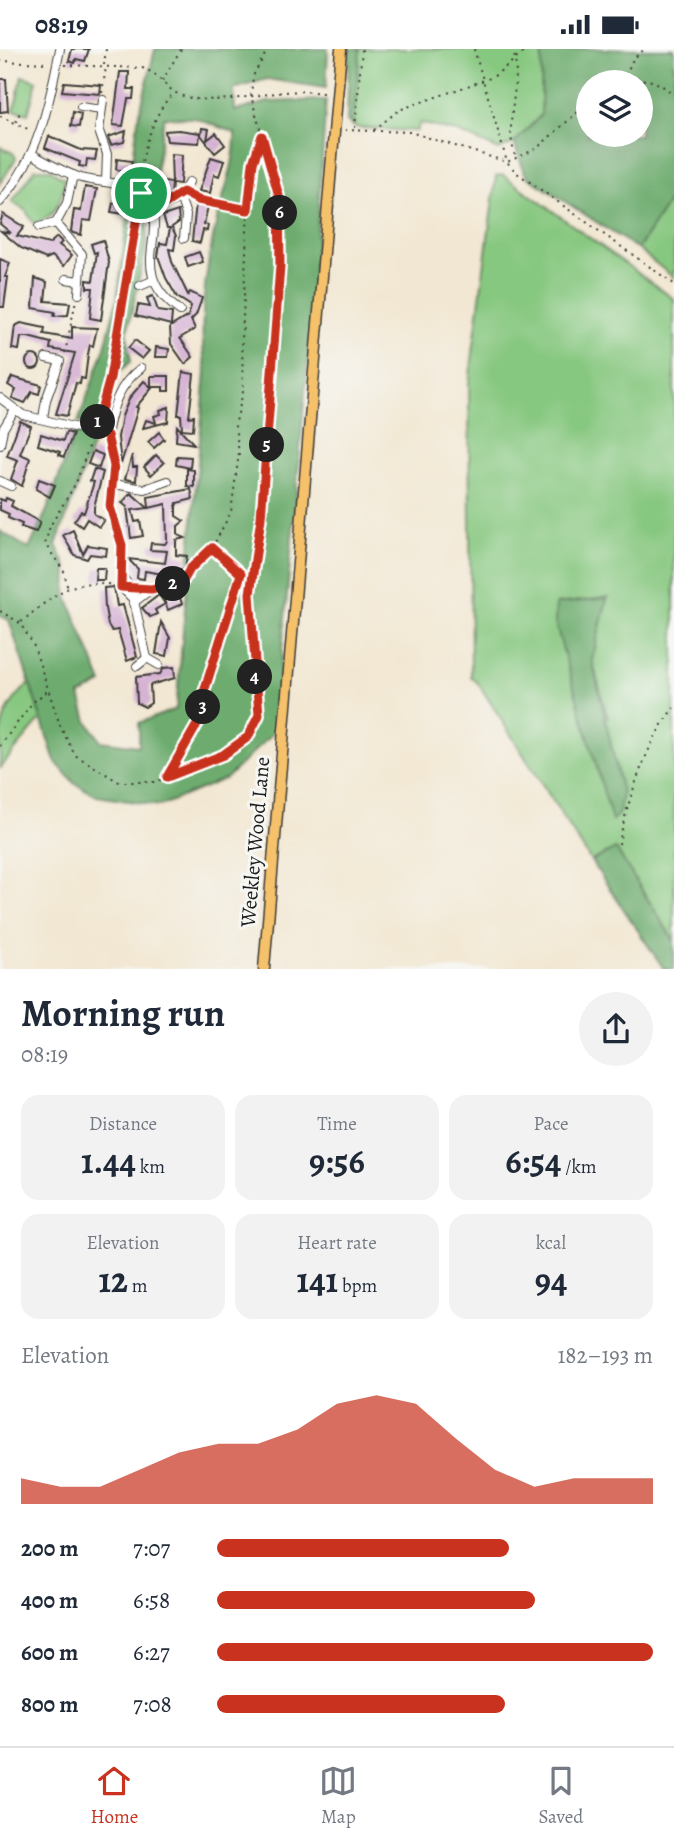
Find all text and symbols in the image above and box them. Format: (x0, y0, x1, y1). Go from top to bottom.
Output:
text: 08:19 (35, 7, 88, 42)
map controls (576, 70, 653, 147)
button: layers (576, 70, 653, 147)
pin (111, 163, 171, 223)
icon: arrive (122, 174, 160, 212)
pin: 6 (262, 195, 298, 231)
text: 6 (275, 199, 284, 225)
pin: 1 (80, 405, 116, 439)
text: 1 (94, 408, 101, 434)
pin: 5 (250, 427, 284, 463)
text: 5 (262, 431, 271, 457)
pin: 2 (156, 567, 190, 601)
text: 2 (168, 570, 177, 596)
pin: 4 (238, 659, 272, 695)
text: 4 (250, 663, 259, 689)
pin: 3 (186, 689, 220, 725)
text: 3 (198, 693, 207, 719)
street label: Weekley Wood Lane (234, 756, 276, 929)
text: Morning run (21, 987, 225, 1039)
button: share (579, 992, 653, 1066)
text: 08:19 (21, 1039, 68, 1070)
text: Distance (89, 1111, 157, 1137)
text: Time (317, 1111, 357, 1137)
text: Pace (533, 1111, 569, 1137)
text: 1.44 (81, 1137, 136, 1185)
text: 9:56 (309, 1137, 365, 1185)
text: 6:54 (505, 1137, 561, 1185)
text: km (136, 1154, 165, 1180)
text: /km (561, 1154, 597, 1180)
text: Elevation (87, 1230, 159, 1256)
text: Heart rate (297, 1230, 377, 1256)
text: kcal (536, 1230, 566, 1256)
text: 12 (98, 1256, 128, 1304)
text: 141 (297, 1256, 338, 1304)
text: 94 (535, 1256, 567, 1304)
text: m (128, 1273, 148, 1299)
text: bpm (338, 1273, 377, 1299)
text: Elevation (21, 1340, 109, 1371)
text: 182–193 m (557, 1340, 653, 1371)
text: 200 m (21, 1533, 79, 1564)
text: 7:07 (133, 1533, 170, 1564)
text: 400 m (21, 1585, 78, 1616)
text: 6:58 (133, 1585, 170, 1616)
text: 600 m (21, 1637, 78, 1668)
text: 6:27 (133, 1637, 170, 1668)
text: 800 m (21, 1689, 78, 1720)
text: 7:08 (133, 1689, 172, 1720)
tab: Home (91, 1762, 138, 1830)
tab: Map (319, 1762, 357, 1830)
tab: Saved (538, 1762, 583, 1830)

